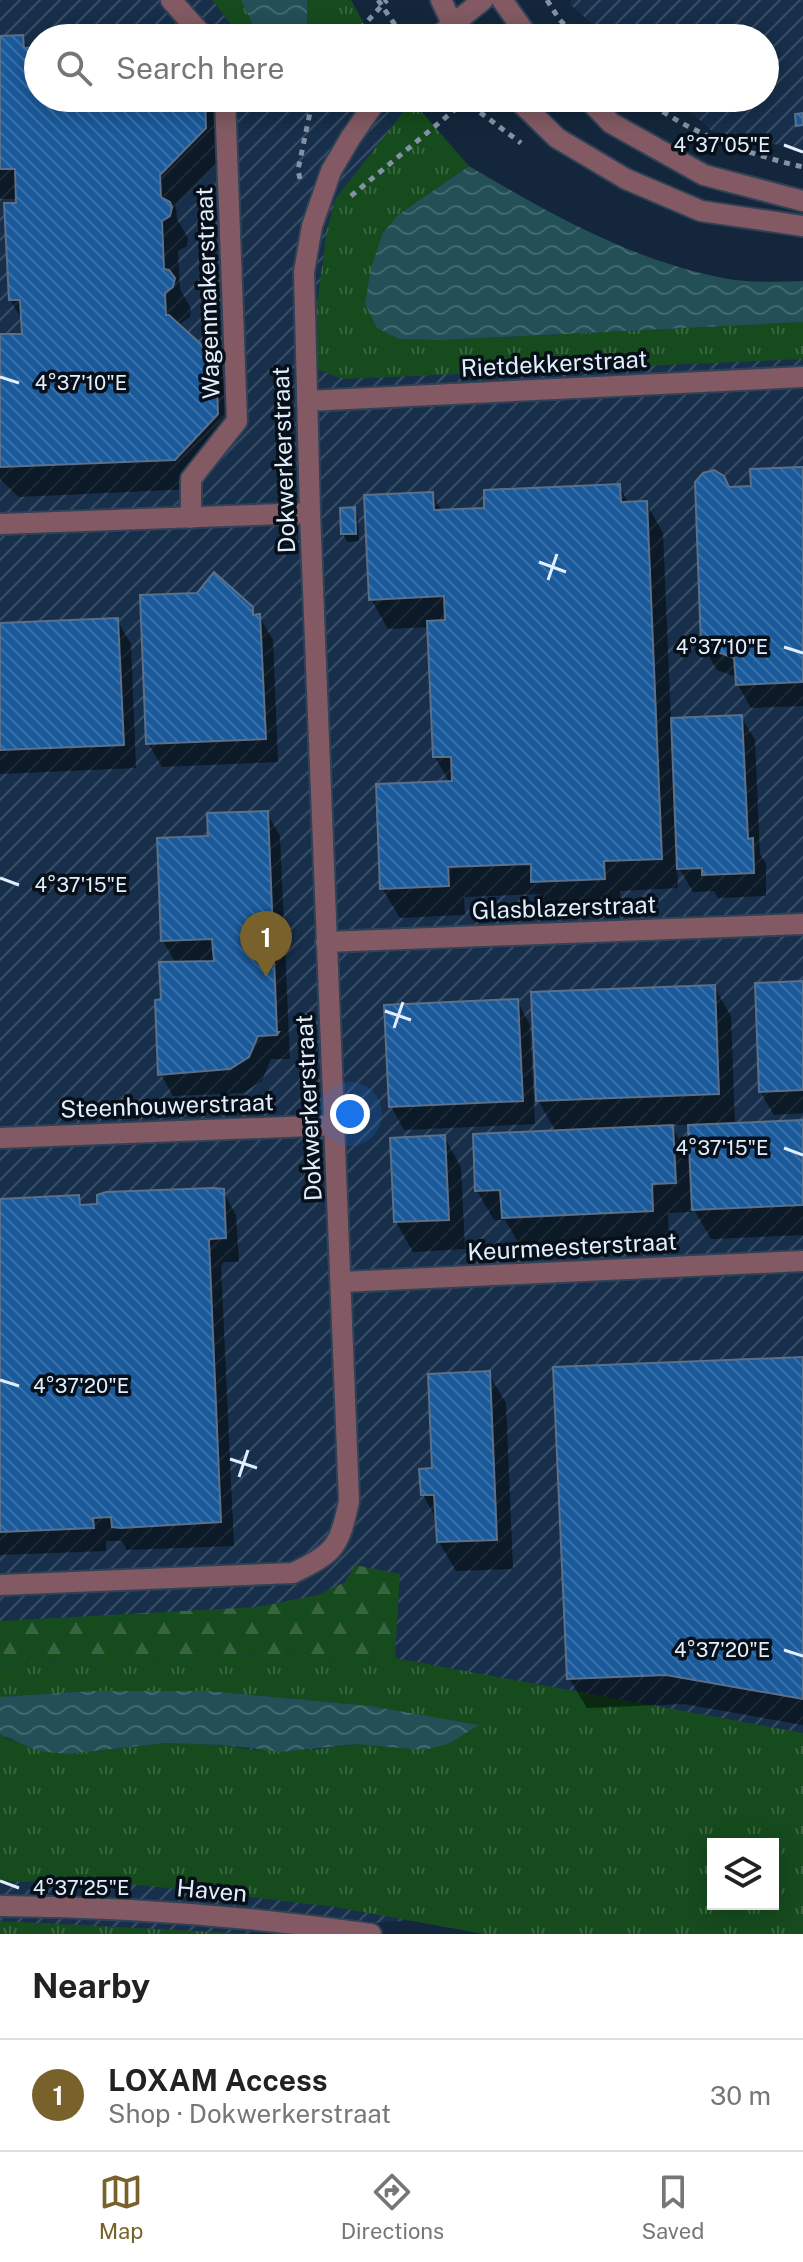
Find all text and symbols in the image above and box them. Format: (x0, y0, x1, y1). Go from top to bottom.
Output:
search box (24, 24, 779, 112)
icon: search (52, 46, 96, 90)
text: Search here (116, 50, 284, 86)
text: 4°37'05"E (673, 133, 771, 157)
street label: Wagenmakerstraat (189, 186, 225, 400)
street label: Rietdekkerstraat (460, 344, 648, 382)
street label: Dokwerkerstraat (266, 366, 300, 554)
text: 4°37'10"E (35, 371, 127, 395)
text: 4°37'10"E (676, 635, 768, 659)
text: 4°37'15"E (35, 873, 127, 897)
street label: Glasblazerstraat (471, 890, 657, 924)
pin: 1 (240, 911, 292, 977)
street label: Dokwerkerstraat (289, 1014, 327, 1202)
street label: Steenhouwerstraat (60, 1087, 274, 1123)
your location (330, 1094, 370, 1134)
text: 4°37'15"E (676, 1136, 768, 1160)
street label: Keurmeesterstraat (466, 1227, 678, 1265)
text: 4°37'20"E (33, 1374, 129, 1398)
text: 4°37'20"E (674, 1638, 770, 1662)
map controls (707, 1838, 779, 1910)
button: layers (707, 1838, 779, 1910)
street label: Haven (176, 1873, 248, 1907)
text: 4°37'25"E (33, 1876, 129, 1900)
text: Nearby (32, 1966, 150, 2006)
text: LOXAM Access (108, 2062, 328, 2098)
text: 1 (52, 2080, 64, 2111)
text: 30 m (710, 2080, 771, 2111)
text: Shop · Dokwerkerstraat (108, 2098, 391, 2129)
tab: Map (99, 2170, 143, 2244)
tab: Directions (341, 2170, 444, 2244)
tab: Saved (641, 2170, 704, 2244)

